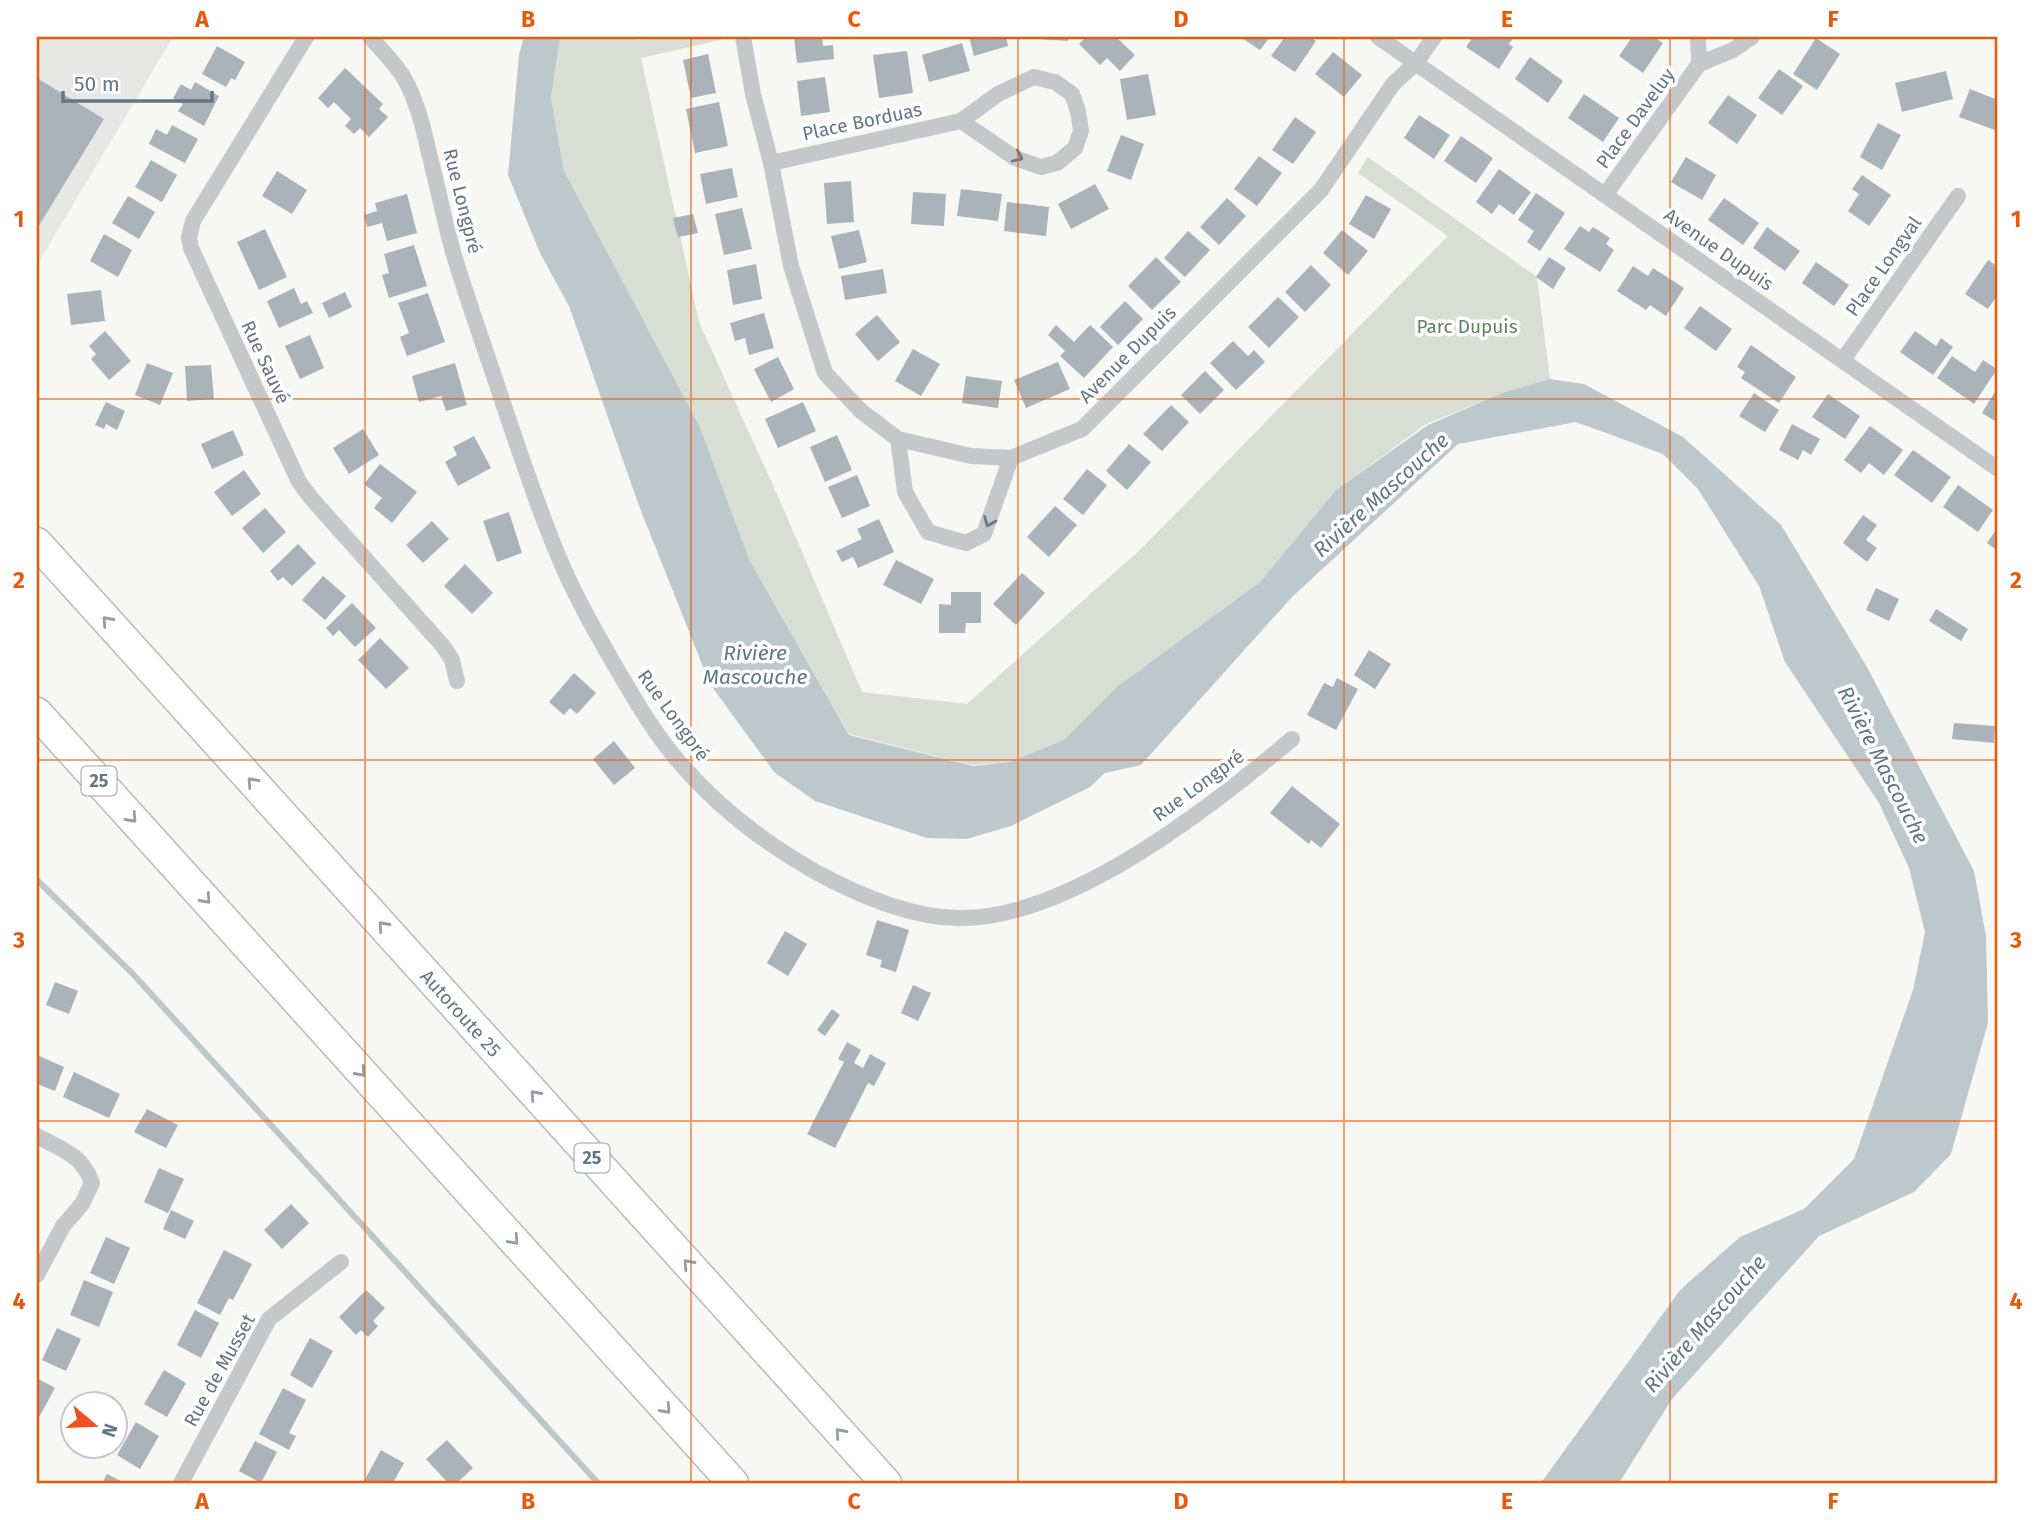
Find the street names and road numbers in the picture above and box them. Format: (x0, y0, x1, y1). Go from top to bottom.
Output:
street label: Place Daveluy (1591, 63, 1680, 173)
street label: Place Borduas (800, 98, 924, 145)
street label: Rue Longpré (438, 146, 487, 256)
street label: Avenue Dupuis (1660, 203, 1778, 296)
street label: Place Longval (1841, 212, 1927, 321)
street label: Avenue Dupuis (1074, 301, 1181, 408)
street label: Rue Sauvé (236, 317, 295, 408)
street label: Rue Longpré (633, 665, 714, 766)
street label: Rue Longpré (1148, 745, 1249, 826)
road number: 25 (82, 766, 116, 796)
street label: Autoroute 25 (415, 965, 506, 1062)
road number: 25 (574, 1143, 610, 1172)
street label: Rue de Musset (179, 1310, 260, 1431)

